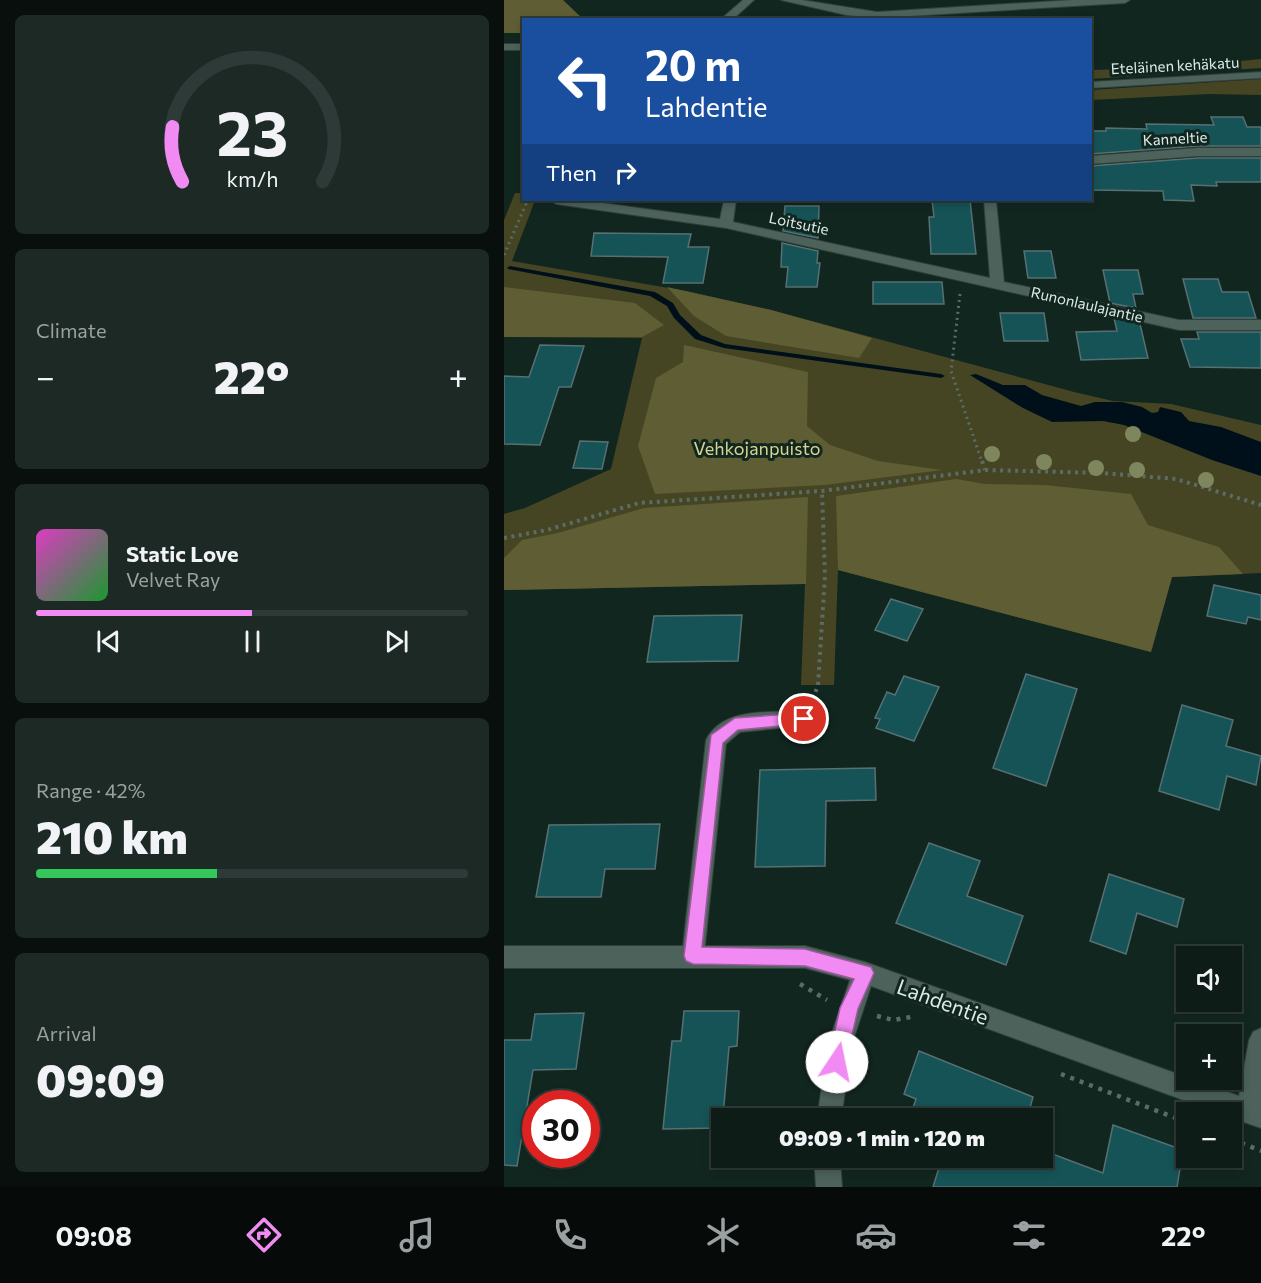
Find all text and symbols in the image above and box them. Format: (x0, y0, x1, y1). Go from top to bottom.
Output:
text: 20 m (645, 38, 741, 90)
icon: left (546, 42, 624, 120)
street label: Eteläinen kehäkatu (1110, 53, 1240, 77)
text: Lahdentie (645, 90, 768, 123)
text: 23 (216, 93, 288, 169)
street label: Kanneltie (1142, 127, 1208, 149)
icon: right (609, 156, 642, 189)
text: Then (546, 159, 597, 186)
text: km/h (226, 165, 278, 191)
street label: Loitsutie (767, 208, 831, 238)
street label: Runonlaulajantie (1029, 282, 1145, 326)
text: Climate (36, 318, 106, 342)
text: 22° (214, 348, 290, 403)
text: − (36, 355, 55, 396)
text: + (449, 355, 468, 396)
park label: Vehkojanpuisto (694, 437, 820, 459)
text: Static Love (126, 540, 239, 567)
text: Velvet Ray (126, 567, 220, 591)
icon: previous (92, 625, 125, 658)
icon: pause (236, 625, 269, 658)
icon: next (380, 625, 413, 658)
pin (778, 693, 829, 744)
icon: arrive (787, 702, 820, 735)
text: Range · 42% (36, 778, 145, 802)
text: 210 km (36, 808, 188, 863)
map controls (1176, 946, 1242, 1168)
button: sound (1176, 946, 1242, 1012)
street label: Lahdentie (894, 973, 992, 1029)
text: Arrival (36, 1021, 97, 1045)
button: + (1176, 1024, 1242, 1090)
position arrow (805, 1030, 869, 1094)
text: 09:09 (36, 1051, 165, 1106)
speed limit sign: 30 (522, 1090, 600, 1168)
button: − (1176, 1102, 1242, 1168)
text: 09:09 · 1 min · 120 m (779, 1124, 985, 1151)
icon: directions (243, 1214, 285, 1256)
icon: music (396, 1214, 438, 1256)
icon: phone (549, 1214, 591, 1256)
icon: climate (702, 1214, 744, 1256)
icon: car (855, 1214, 897, 1256)
icon: filters (1008, 1214, 1050, 1256)
text: 09:08 (56, 1219, 132, 1252)
text: 22° (1161, 1219, 1205, 1252)

